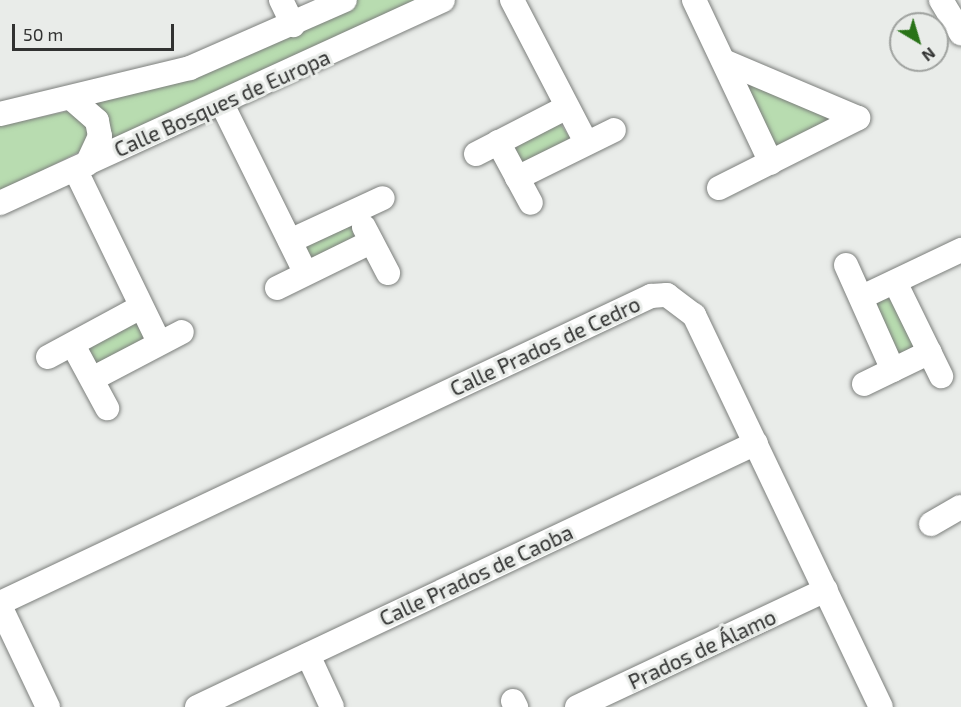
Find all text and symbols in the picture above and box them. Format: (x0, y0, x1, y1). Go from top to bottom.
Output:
scale bar (15, 12, 177, 50)
north arrow (889, 12, 949, 72)
text: 50 m (23, 23, 63, 45)
street label: Calle Bosques de Europa (110, 44, 334, 162)
text: N (919, 44, 940, 66)
street label: Calle Prados de Cedro (446, 291, 644, 401)
street label: Calle Prados de Caoba (375, 519, 577, 631)
street label: Prados de Álamo (624, 604, 780, 694)

